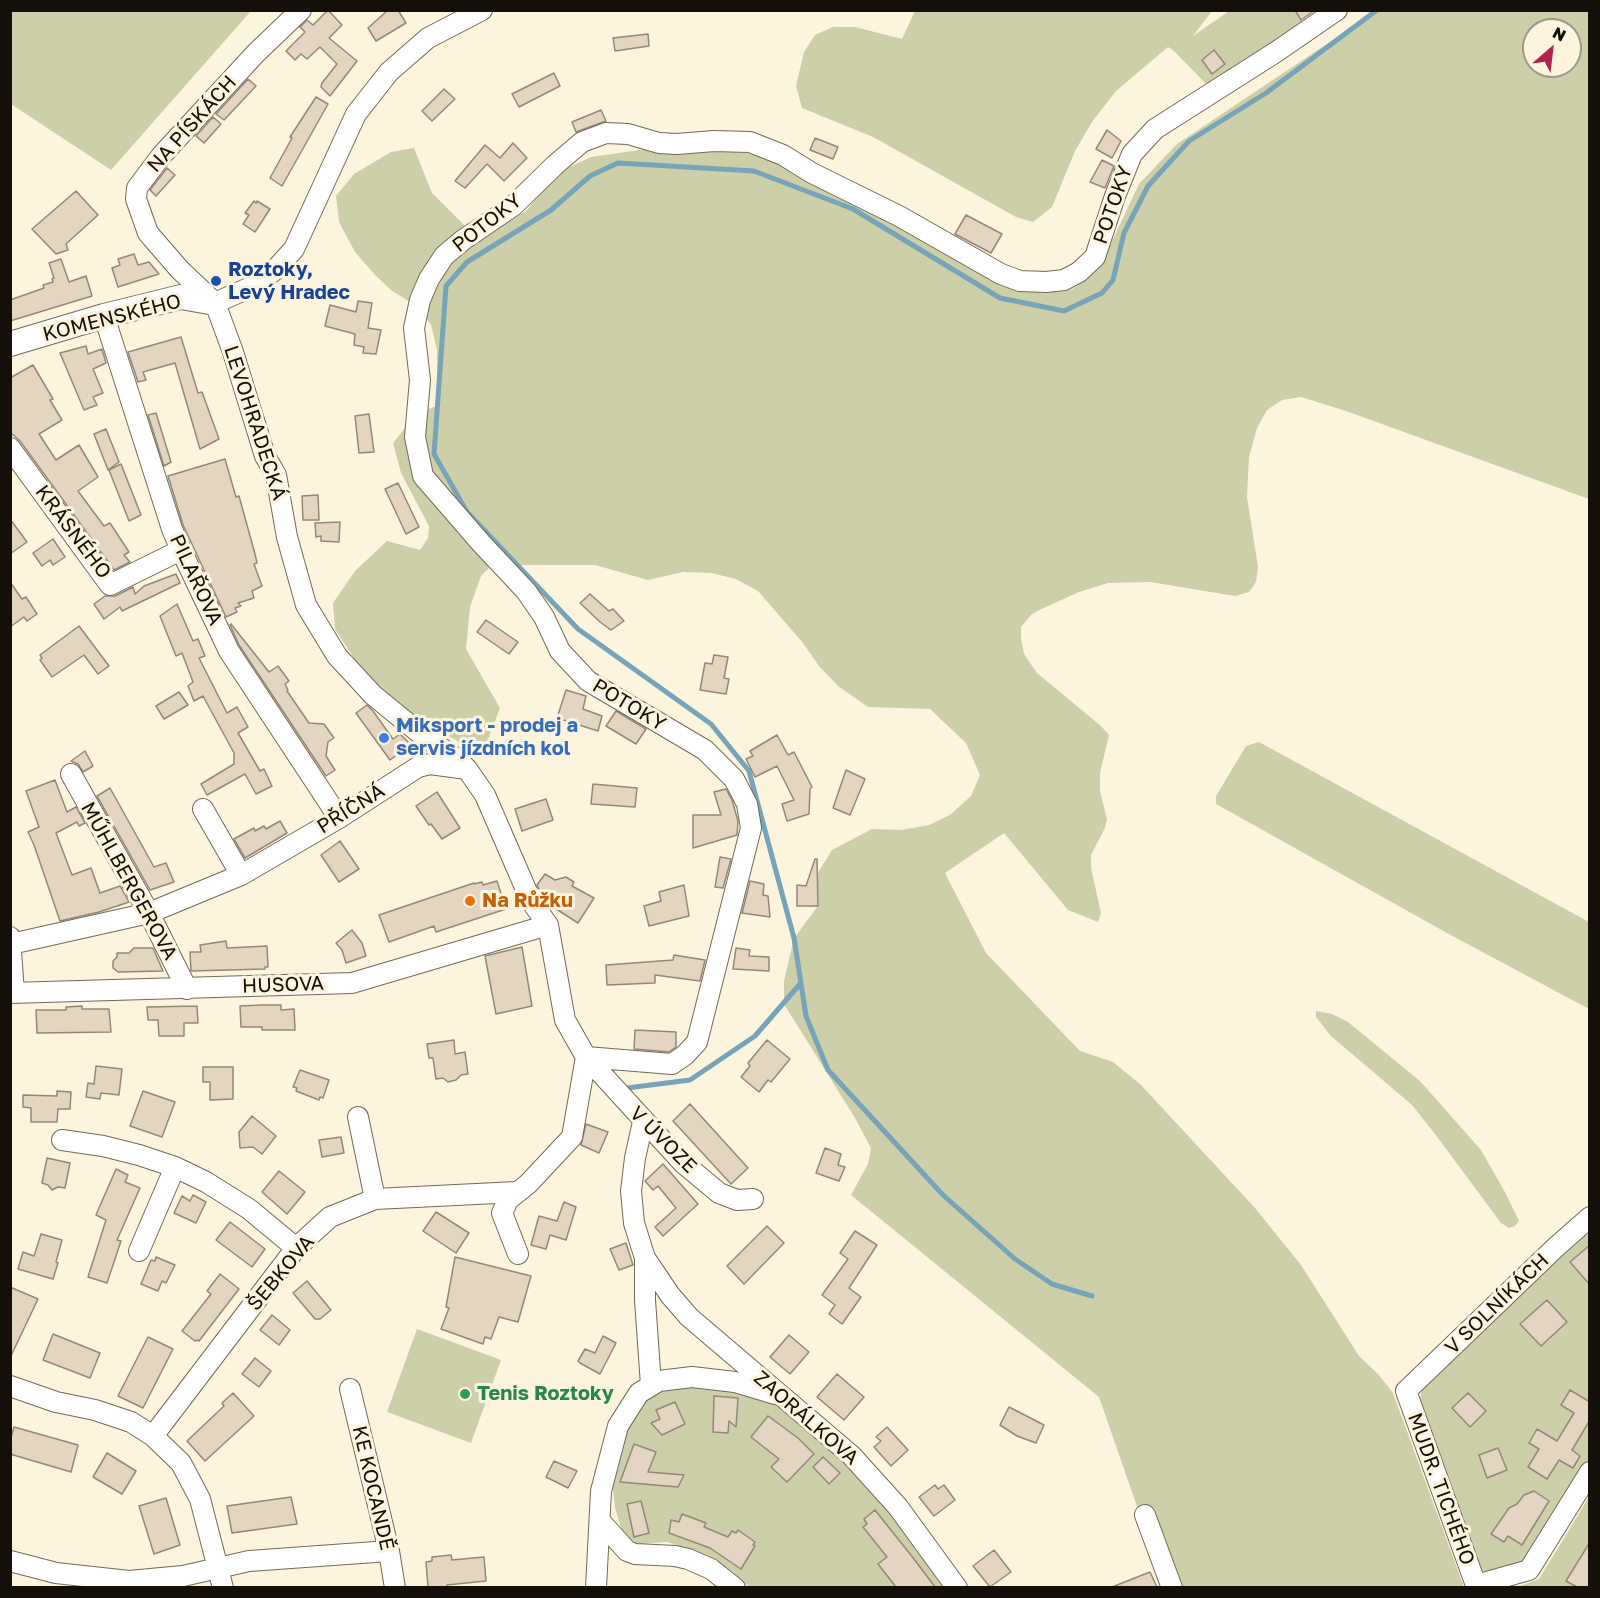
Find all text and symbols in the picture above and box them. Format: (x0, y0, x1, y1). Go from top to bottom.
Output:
north arrow (1522, 18, 1582, 78)
text: N (1549, 22, 1570, 46)
street label: NA PÍSKÁCH (142, 71, 242, 177)
street label: POTOKY (1088, 163, 1138, 247)
street label: POTOKY (448, 189, 526, 257)
place label: Roztoky, Levý Hradec (228, 258, 350, 305)
marker: Roztoky, Levý Hradec (209, 274, 223, 288)
street label: KOMENSKÉHO (40, 289, 184, 347)
street label: LEVOHRADECKÁ (219, 343, 291, 503)
street label: KRÁSNÉHO (30, 481, 116, 583)
street label: PILAŘOVA (164, 531, 228, 629)
street label: POTOKY (588, 674, 670, 736)
place label: Miksport - prodej a servis jízdních kol (396, 714, 578, 761)
marker: Miksport - prodej a servis jízdních kol (377, 731, 391, 745)
street label: PŘÍČNÁ (313, 779, 389, 839)
street label: MŰHLBERGEROVA (76, 798, 182, 964)
place label: Na Růžku (482, 889, 573, 913)
marker: Na Růžku (463, 894, 477, 908)
street label: HUSOVA (242, 972, 324, 998)
street label: V ÚVOZE (625, 1102, 701, 1178)
street label: ŠEBKOVA (242, 1230, 320, 1316)
street label: V SOLNÍKÁCH (1440, 1249, 1554, 1359)
street label: ZAORÁLKOVA (749, 1366, 863, 1470)
place label: Tenis Roztoky (477, 1382, 614, 1406)
marker: Tenis Roztoky (458, 1387, 472, 1401)
street label: MUDR. TICHÉHO (1402, 1410, 1480, 1568)
street label: KE KOCANDĚ (347, 1423, 399, 1553)

